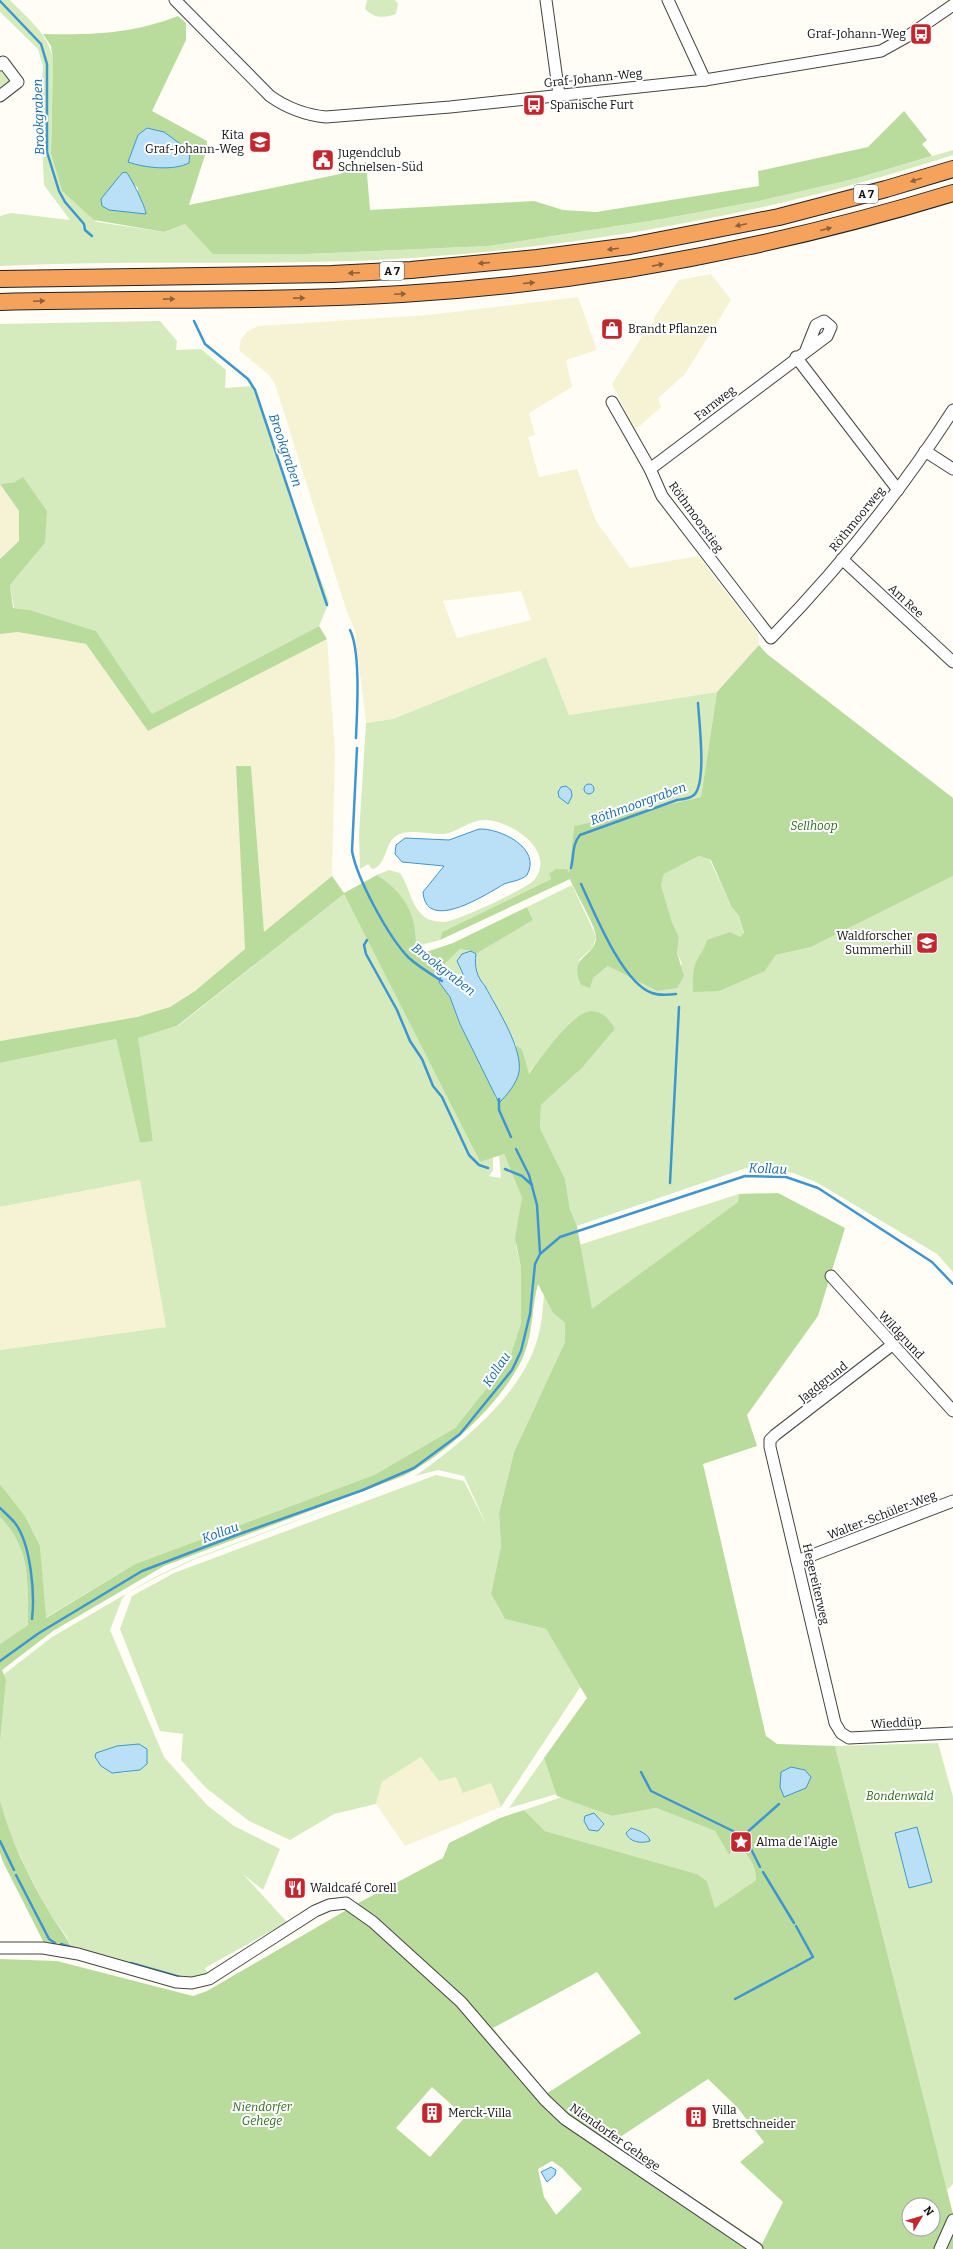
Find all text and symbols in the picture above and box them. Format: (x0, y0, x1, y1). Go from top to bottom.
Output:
bus stop icon: Graf-Johann-Weg (908, 21, 934, 47)
place label: Graf-Johann-Weg (807, 27, 906, 41)
street label: Graf-Johann-Weg (543, 66, 643, 90)
water label: Brookgraben (30, 78, 47, 155)
bus stop icon: Spanische Furt (521, 92, 547, 118)
place label: Spanische Furt (550, 98, 634, 112)
place label: Kita Graf-Johann-Weg (145, 128, 244, 156)
school or university icon: Kita Graf-Johann-Weg (247, 129, 273, 155)
place label: Jugendclub Schnelsen-Süd (337, 146, 423, 174)
public building icon: Jugendclub Schnelsen-Süd (310, 147, 336, 173)
one-way arrow (909, 177, 921, 183)
road number: A 7 (854, 185, 878, 203)
one-way arrow (735, 223, 747, 229)
one-way arrow (820, 226, 832, 232)
one-way arrow (607, 245, 619, 252)
one-way arrow (478, 260, 490, 267)
road number: A 7 (380, 262, 404, 280)
one-way arrow (652, 262, 664, 268)
one-way arrow (348, 269, 360, 276)
one-way arrow (523, 279, 535, 286)
one-way arrow (394, 291, 406, 298)
one-way arrow (293, 295, 306, 301)
one-way arrow (163, 296, 175, 303)
one-way arrow (33, 298, 46, 304)
shop icon: Brandt Pflanzen (599, 316, 625, 342)
place label: Brandt Pflanzen (628, 322, 718, 336)
street label: Farnweg (692, 383, 738, 423)
water label: Brookgraben (266, 412, 305, 489)
street label: Röthmoorstieg (666, 479, 726, 555)
street label: Röthmoorweg (827, 483, 888, 554)
street label: Am Ree (886, 581, 926, 621)
water label: Röthmoorgraben (588, 779, 688, 828)
park label: Sellhoop (790, 819, 838, 833)
place label: Waldforscher Summerhill (836, 929, 913, 957)
school or university icon: Waldforscher Summerhill (914, 930, 940, 956)
water label: Brookgraben (409, 940, 478, 999)
water label: Kollau (749, 1160, 788, 1177)
street label: Wildgrund (875, 1308, 927, 1362)
water label: Kollau (479, 1349, 513, 1389)
street label: Jagdgrund (795, 1359, 850, 1406)
street label: Walter-Schüler-Weg (826, 1488, 939, 1542)
water label: Kollau (200, 1519, 241, 1546)
street label: Hegereiterweg (800, 1542, 832, 1626)
street label: Wieddüp (870, 1715, 922, 1731)
park label: Bondenwald (866, 1789, 934, 1803)
place icon: Alma de l'Aigle (728, 1829, 754, 1855)
place label: Alma de l'Aigle (756, 1835, 838, 1849)
restaurant icon: Waldcafé Corell (282, 1875, 308, 1901)
place label: Waldcafé Corell (310, 1881, 397, 1895)
park label: Niendorfer Gehege (232, 2100, 293, 2128)
building icon: Merck-Villa (419, 2100, 445, 2126)
street label: Niendorfer Gehege (567, 2101, 663, 2173)
place label: Villa Brettschneider (712, 2103, 796, 2131)
building icon: Villa Brettschneider (683, 2104, 709, 2130)
place label: Merck-Villa (448, 2106, 512, 2120)
north arrow (901, 2197, 941, 2237)
text: N (921, 2204, 937, 2219)

